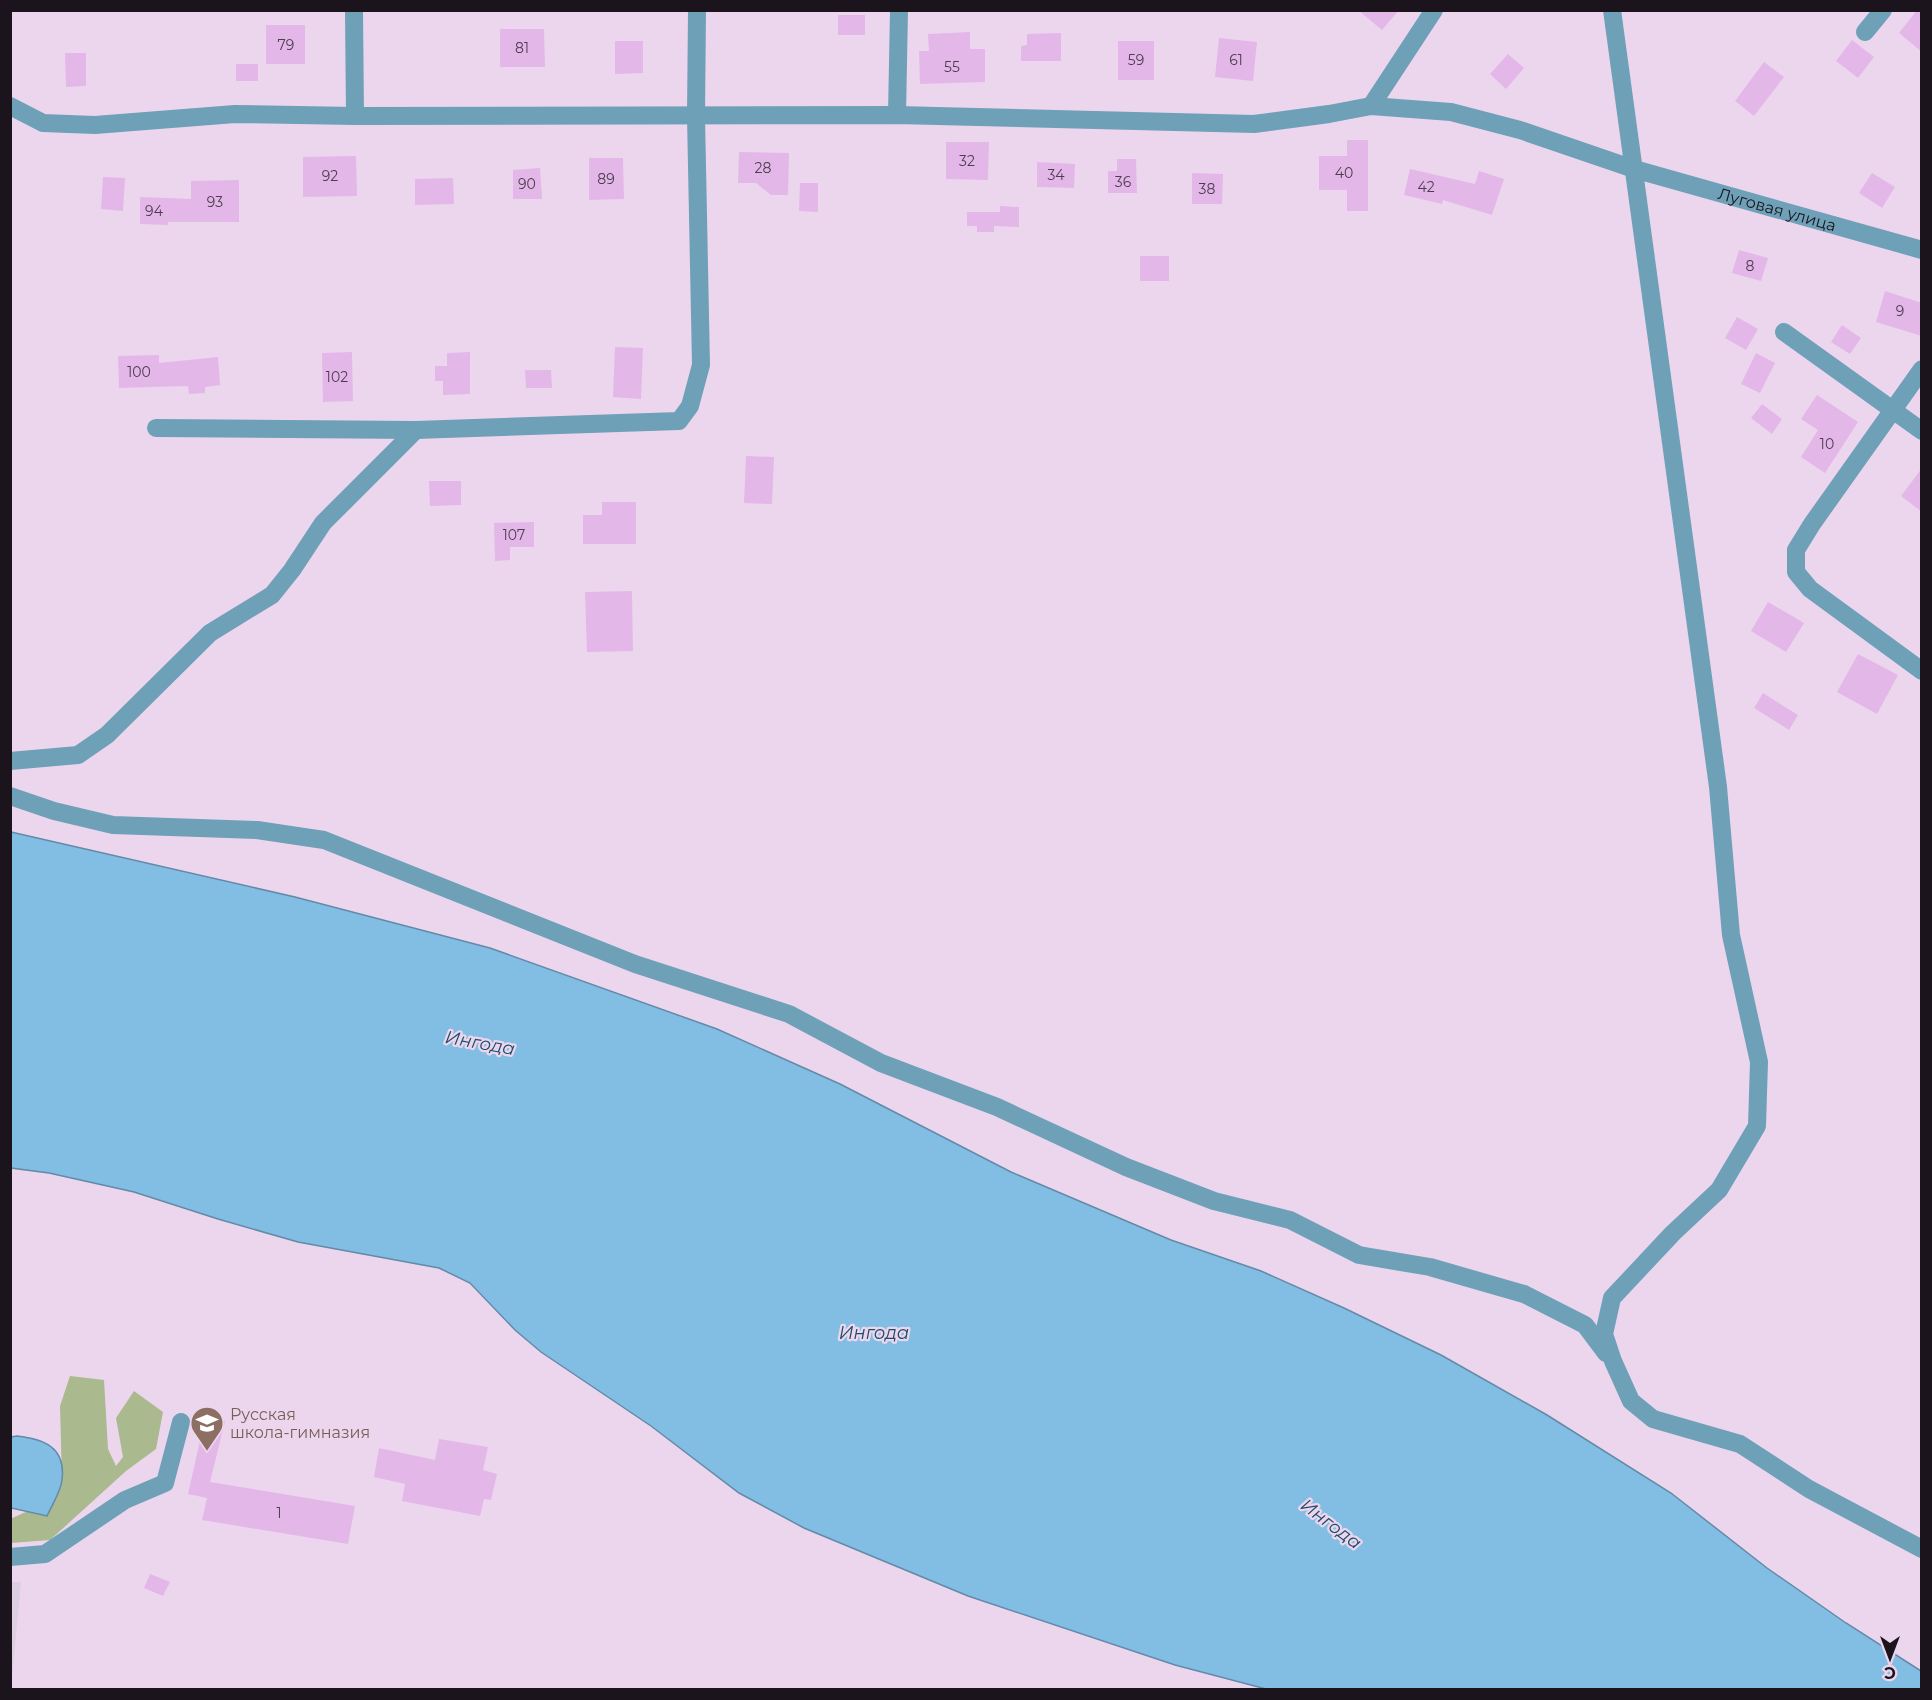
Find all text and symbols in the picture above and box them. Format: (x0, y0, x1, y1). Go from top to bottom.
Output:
house number: 79 (278, 36, 294, 54)
house number: 81 (515, 39, 529, 57)
house number: 59 (1128, 51, 1144, 69)
house number: 61 (1229, 51, 1243, 69)
house number: 55 (944, 58, 960, 76)
house number: 32 (959, 152, 975, 170)
house number: 28 (755, 159, 772, 177)
house number: 40 (1335, 164, 1353, 182)
house number: 34 (1047, 166, 1065, 184)
house number: 92 (322, 167, 338, 185)
house number: 89 (597, 170, 615, 188)
house number: 36 (1115, 173, 1132, 191)
house number: 90 (518, 175, 536, 193)
house number: 42 (1417, 178, 1435, 196)
house number: 38 (1199, 180, 1215, 198)
street label: Луговая улица (1716, 184, 1838, 235)
house number: 93 (207, 193, 223, 211)
house number: 94 (145, 202, 164, 220)
house number: 8 (1746, 257, 1755, 275)
house number: 9 (1896, 302, 1904, 320)
house number: 100 (127, 363, 151, 381)
house number: 102 (326, 368, 348, 386)
house number: 10 (1820, 435, 1834, 453)
house number: 107 (503, 526, 525, 544)
water label: Ингода (443, 1026, 517, 1060)
water label: Ингода (839, 1322, 909, 1344)
school or university icon: Русская школа-гимназия (189, 1405, 225, 1452)
place label: Русская школа-гимназия (230, 1405, 370, 1442)
water label: Ингода (1296, 1494, 1366, 1554)
house number: 1 (276, 1504, 282, 1522)
north arrow (1860, 1628, 1920, 1688)
text: С (1884, 1663, 1896, 1682)

